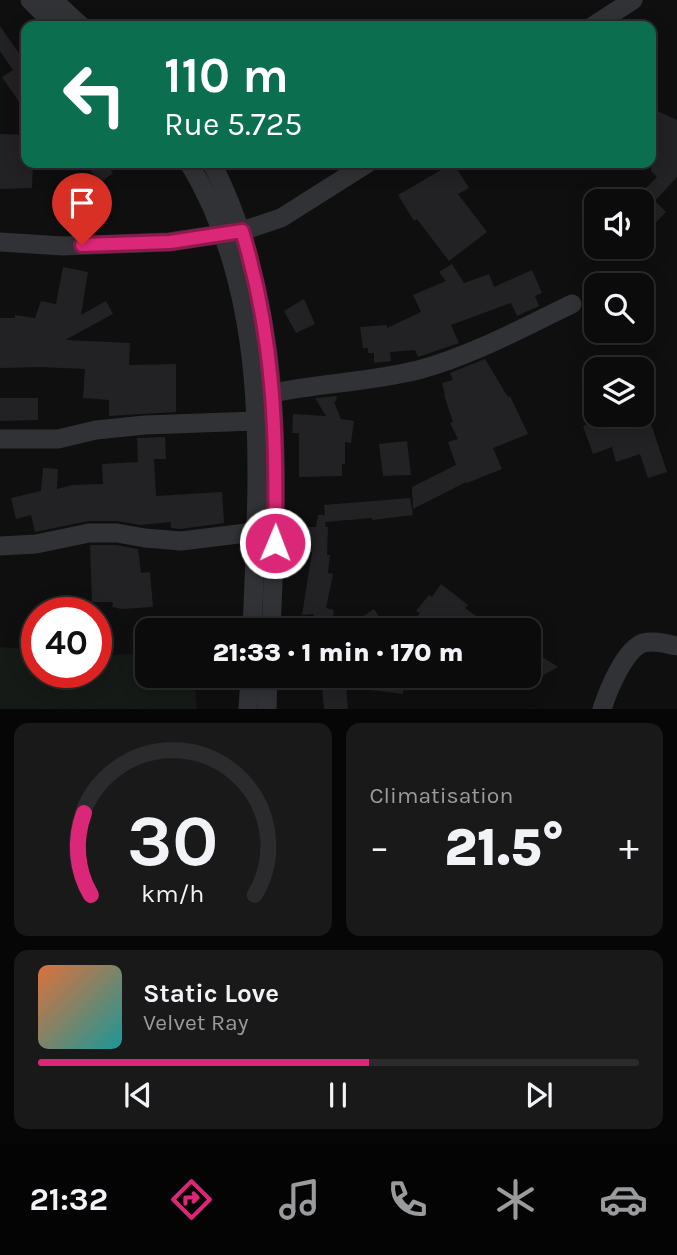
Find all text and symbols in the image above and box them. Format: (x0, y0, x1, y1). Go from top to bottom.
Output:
text: 110 m (164, 47, 289, 104)
icon: left (49, 49, 140, 140)
text: Rue 5.725 (164, 106, 302, 143)
pin (52, 173, 112, 245)
icon: arrive (63, 184, 101, 222)
map controls (584, 189, 654, 427)
button: sound (584, 189, 654, 259)
button: search (584, 273, 654, 343)
button: layers (584, 357, 654, 427)
position arrow (238, 506, 312, 580)
speed limit sign: 40 (21, 597, 112, 688)
text: 21:33 · 1 min · 170 m (212, 637, 464, 668)
text: Climatisation (370, 782, 513, 809)
text: 30 (127, 799, 218, 884)
text: 21.5° (444, 817, 564, 878)
text: − (370, 825, 389, 870)
text: + (619, 825, 639, 870)
text: km/h (141, 879, 204, 908)
text: Static Love (143, 978, 279, 1009)
text: Velvet Ray (143, 1009, 248, 1036)
icon: previous (119, 1076, 157, 1114)
icon: pause (319, 1076, 357, 1114)
icon: next (520, 1076, 558, 1114)
icon: directions (167, 1175, 216, 1224)
icon: music (275, 1175, 324, 1224)
icon: phone (383, 1175, 432, 1224)
icon: climate (491, 1175, 540, 1224)
icon: car (599, 1175, 648, 1224)
text: 21:32 (29, 1181, 108, 1218)

